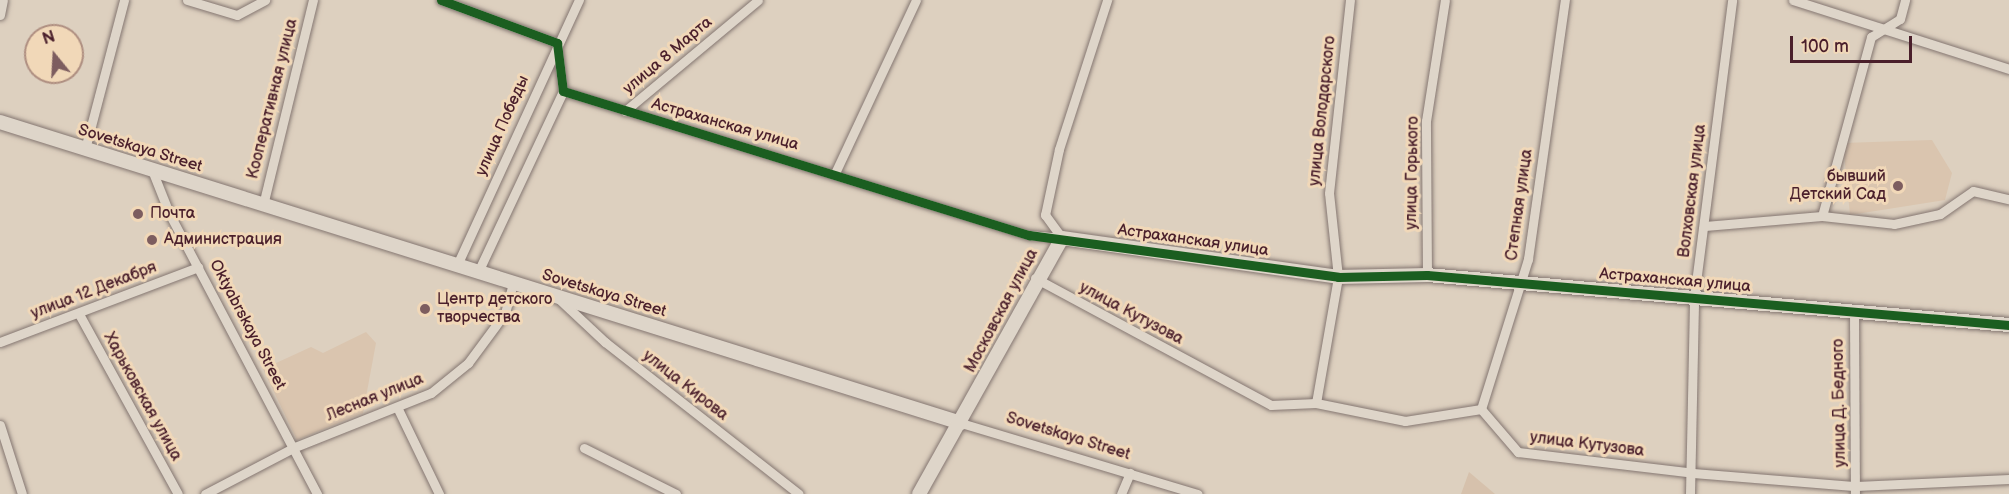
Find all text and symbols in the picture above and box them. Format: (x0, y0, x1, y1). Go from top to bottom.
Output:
street label: улица 8 Марта (620, 13, 716, 99)
street label: Кооперативная улица (244, 17, 302, 181)
north arrow (24, 24, 84, 84)
scale bar (1793, 24, 1914, 62)
text: N (40, 27, 58, 49)
street label: улица Володарского (1306, 35, 1340, 187)
text: 100 m (1801, 36, 1849, 57)
street label: улица Победы (472, 73, 534, 179)
street label: Астраханская улица (649, 95, 801, 155)
street label: улица Горького (1402, 116, 1424, 230)
street label: Sovetskaya Street (75, 121, 205, 177)
street label: Волховская улица (1675, 123, 1711, 259)
street label: Степная улица (1503, 148, 1537, 262)
place label: бывший Детский Сад (1790, 167, 1886, 205)
marker: бывший Детский Сад (1891, 179, 1905, 193)
place label: Почта (150, 204, 195, 224)
marker: Почта (131, 207, 145, 221)
street label: Астраханская улица (1116, 221, 1270, 261)
place label: Администрация (164, 230, 282, 250)
marker: Администрация (145, 233, 159, 247)
street label: Московская улица (961, 246, 1043, 376)
street label: Oktyabrskaya Street (205, 257, 289, 393)
street label: улица 12 Декабря (28, 258, 160, 324)
street label: Астраханская улица (1598, 265, 1752, 297)
street label: Sovetskaya Street (539, 266, 669, 322)
street label: улица Кутузова (1076, 279, 1186, 349)
place label: Центр детского творчества (437, 290, 552, 328)
marker: Центр детского творчества (418, 302, 432, 316)
street label: Харьковская улица (99, 329, 185, 465)
street label: улица Д. Бедного (1829, 338, 1851, 468)
street label: улица Кирова (638, 347, 732, 425)
street label: Лесная улица (324, 370, 426, 426)
street label: Sovetskaya Street (1003, 409, 1133, 465)
street label: улица Кутузова (1529, 428, 1645, 462)

